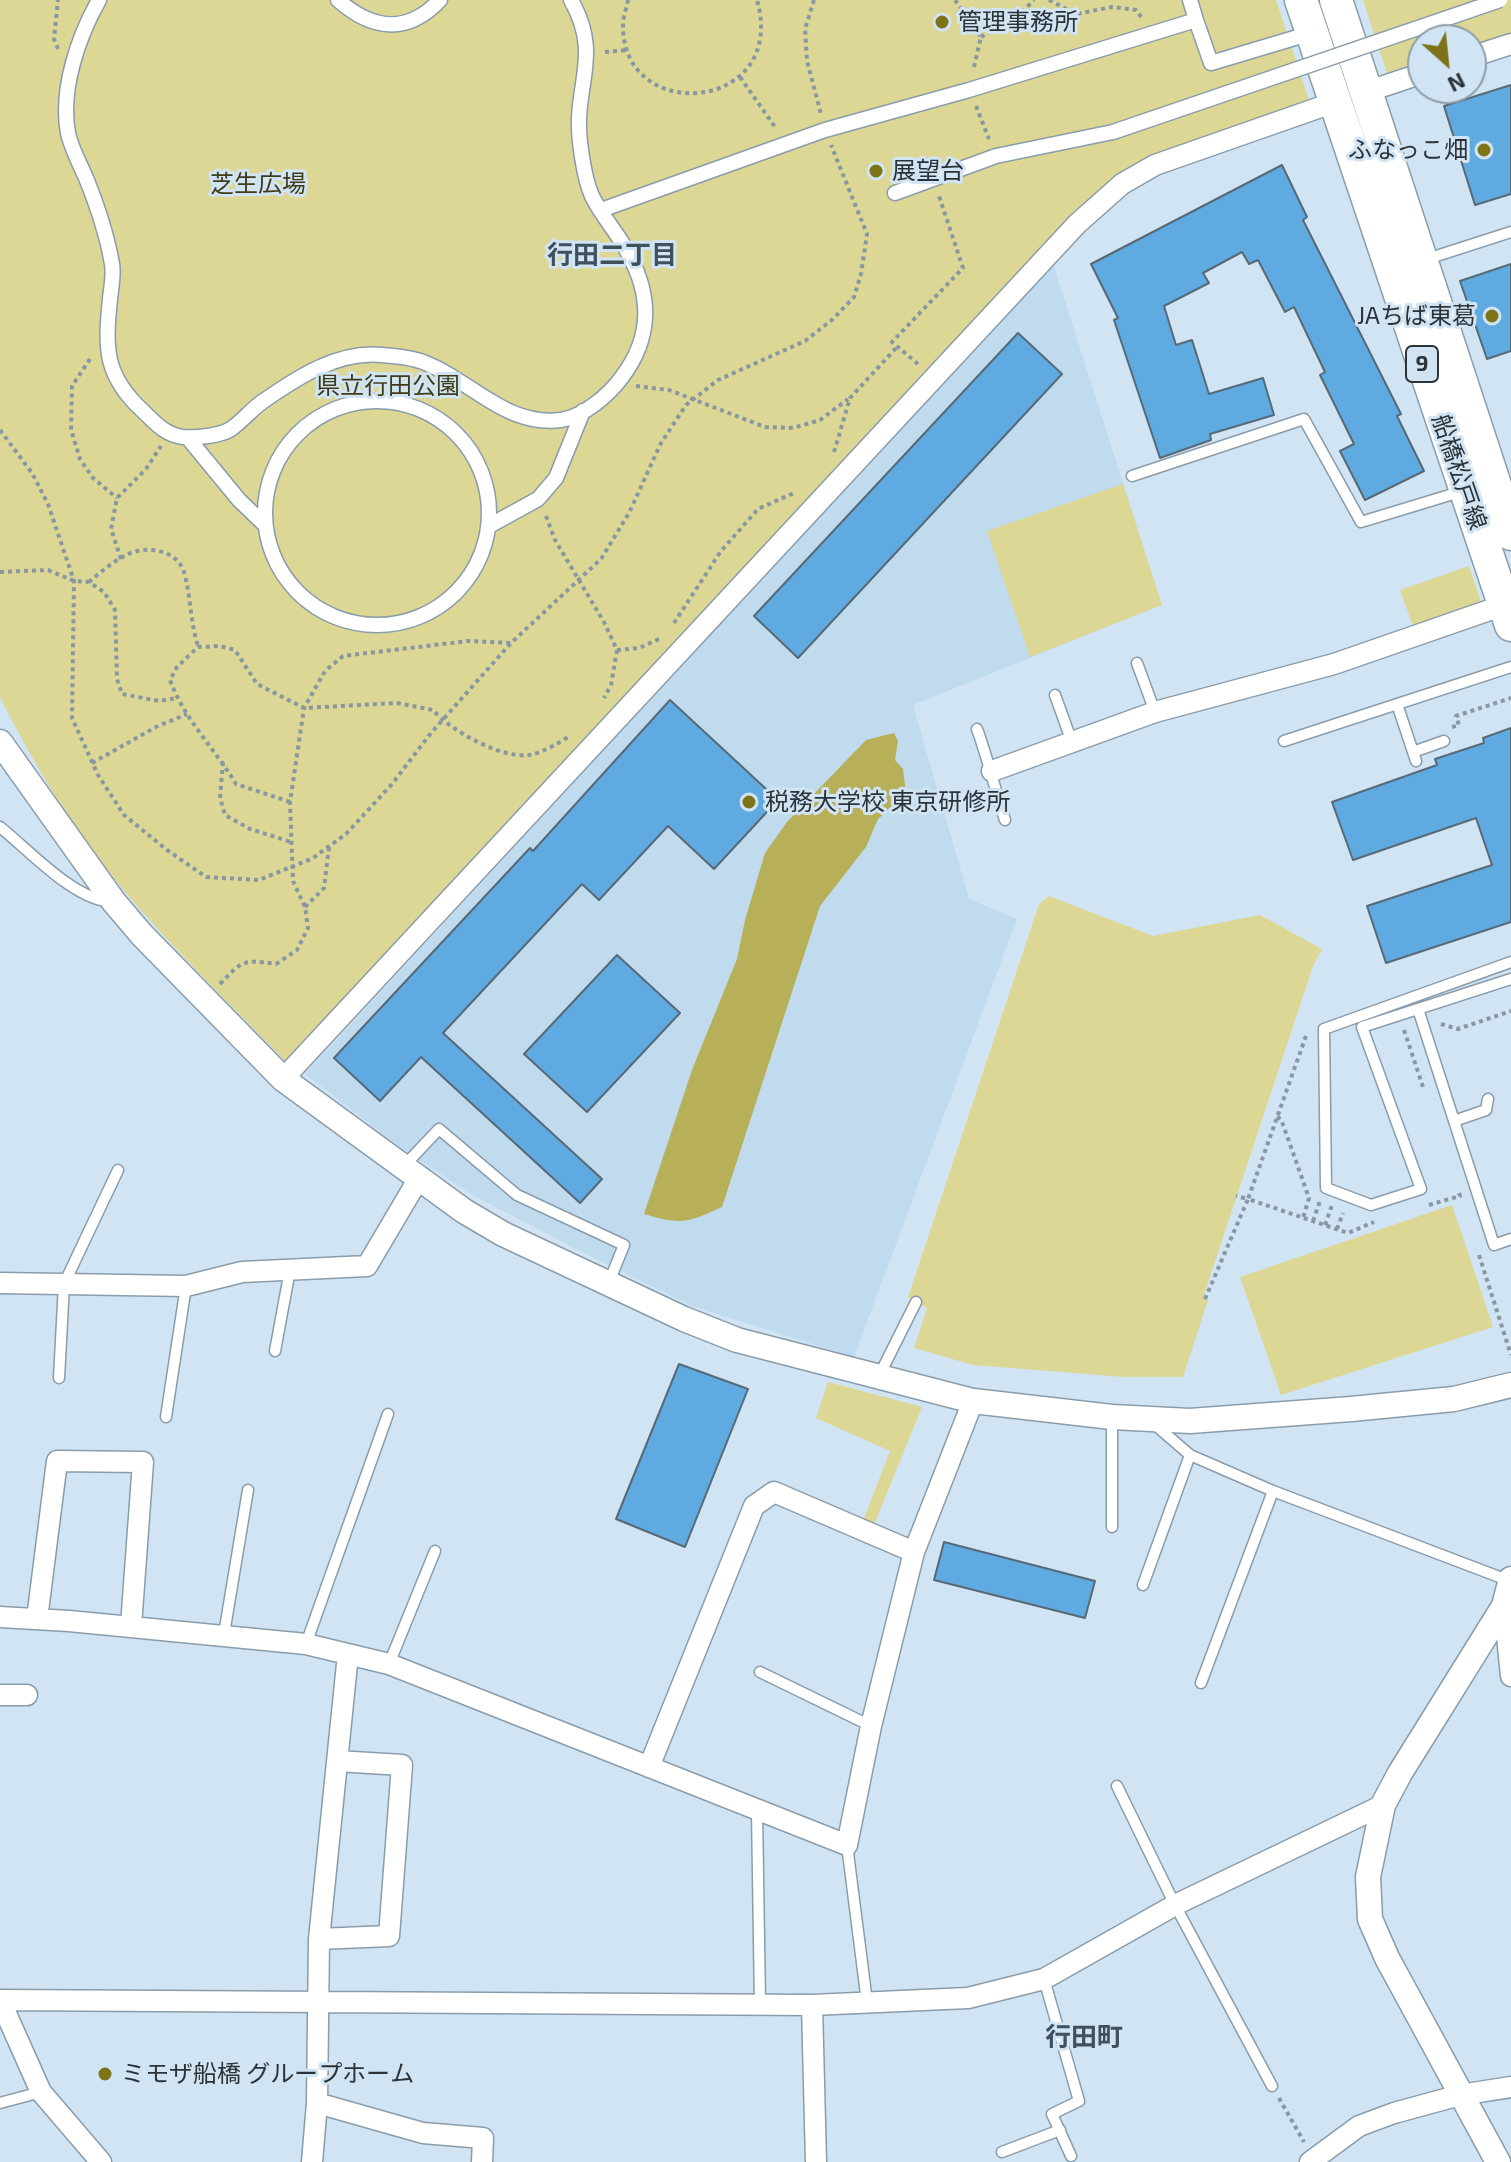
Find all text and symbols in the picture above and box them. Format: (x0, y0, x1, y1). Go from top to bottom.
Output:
place label: 管理事務所 (958, 8, 1078, 36)
marker: 管理事務所 (933, 13, 951, 31)
north arrow (1407, 24, 1487, 104)
text: N (1444, 68, 1470, 99)
place label: ふなっこ畑 (1348, 136, 1468, 164)
marker: ふなっこ畑 (1475, 141, 1493, 159)
place label: 展望台 (892, 157, 964, 185)
marker: 展望台 (867, 162, 885, 180)
park label: 芝生広場 (210, 170, 306, 198)
district label: 行田二丁目 (547, 239, 677, 271)
place label: JAちば東葛 (1357, 302, 1476, 330)
marker: JAちば東葛 (1483, 307, 1501, 325)
road number: 9 (1406, 346, 1438, 382)
park label: 県立行田公園 (316, 372, 460, 400)
street label: 船橋松戸線 (1426, 411, 1492, 533)
place label: 税務大学校 東京研修所 (765, 788, 1010, 816)
marker: 税務大学校 東京研修所 (740, 793, 758, 811)
district label: 行田町 (1045, 2021, 1123, 2053)
place label: ミモザ船橋 グループホーム (121, 2060, 414, 2088)
marker: ミモザ船橋 グループホーム (96, 2065, 114, 2083)

